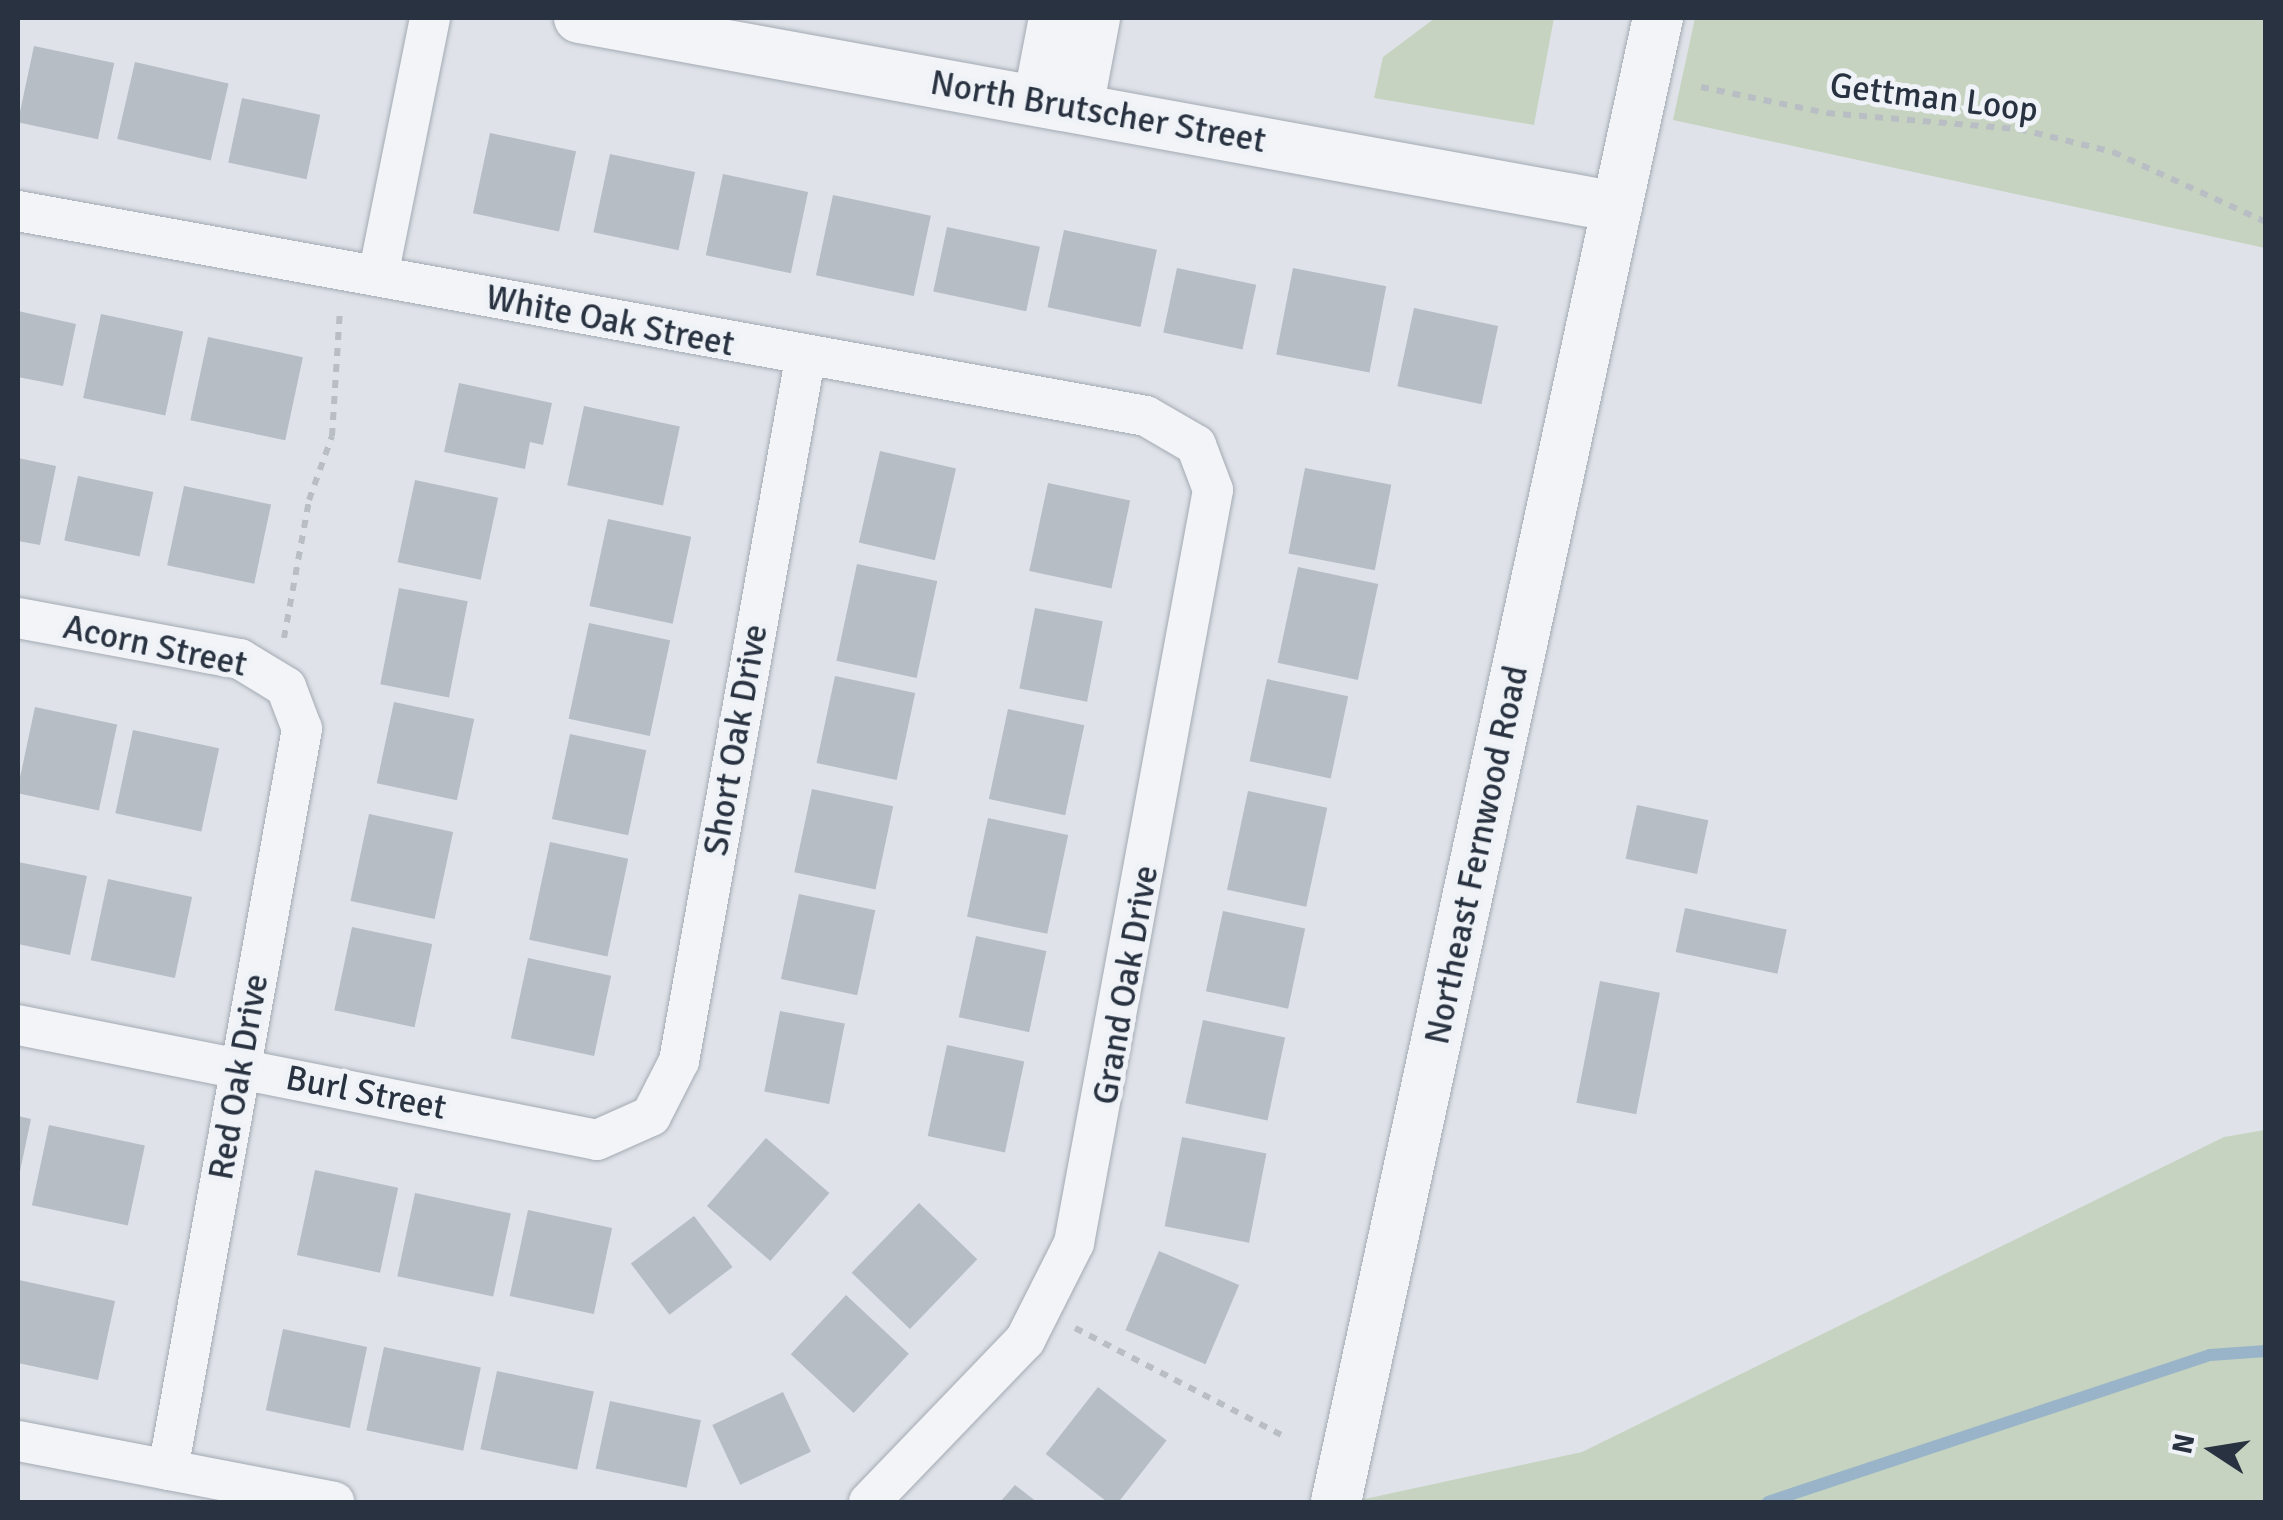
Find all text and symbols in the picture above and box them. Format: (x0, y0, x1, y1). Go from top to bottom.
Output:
street label: North Brutscher Street (927, 62, 1269, 162)
street label: Gettman Loop (1828, 64, 2040, 132)
street label: White Oak Street (482, 276, 738, 366)
street label: Acorn Street (59, 606, 251, 686)
street label: Short Oak Drive (695, 621, 777, 859)
street label: Northeast Fernwood Road (1416, 662, 1538, 1048)
street label: Grand Oak Drive (1084, 862, 1168, 1108)
street label: Red Oak Drive (200, 971, 278, 1183)
street label: Burl Street (282, 1057, 450, 1129)
north arrow (2163, 1400, 2263, 1500)
text: N (2165, 1431, 2202, 1457)

